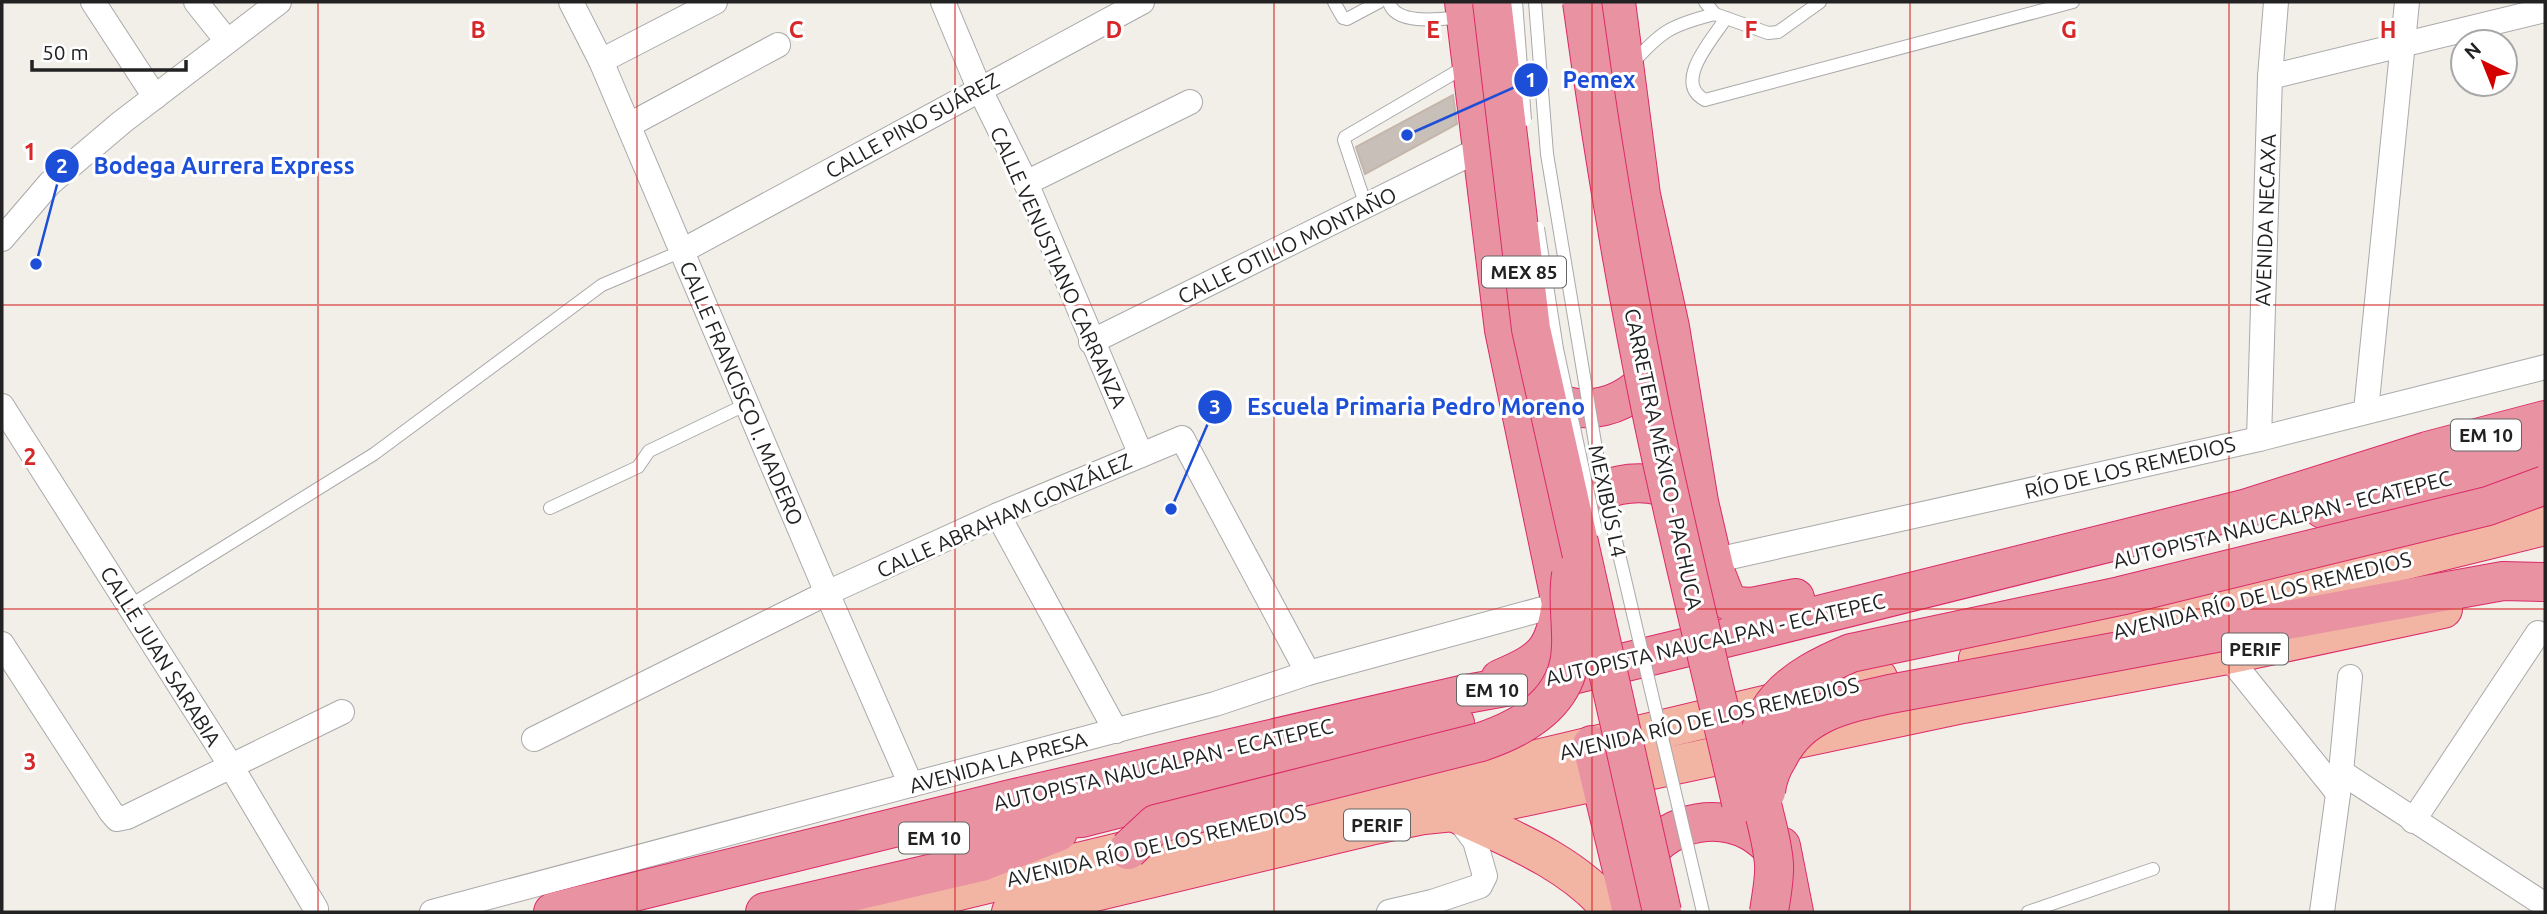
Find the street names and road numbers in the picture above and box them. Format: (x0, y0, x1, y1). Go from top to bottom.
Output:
street label: CALLE PINO SUÁREZ (821, 67, 1003, 183)
street label: CALLE VENUSTIANO CARRANZA (986, 123, 1132, 412)
street label: AVENIDA NECAXA (2250, 133, 2280, 307)
street label: CALLE OTILIO MONTAÑO (1174, 182, 1400, 308)
road number: MEX 85 (1482, 256, 1566, 288)
street label: CALLE FRANCISCO I. MADERO (675, 257, 809, 529)
street label: CARRETERA MÉXICO - PACHUCA (1620, 306, 1708, 612)
road number: EM 10 (2451, 420, 2521, 450)
street label: RÍO DE LOS REMEDIOS (2022, 431, 2238, 503)
street label: MEXIBÚS L4 (1584, 443, 1632, 559)
street label: CALLE ABRAHAM GONZÁLEZ (873, 448, 1135, 582)
street label: AUTOPISTA NAUCALPAN - ECATEPEC (2110, 465, 2454, 573)
street label: AVENIDA RÍO DE LOS REMEDIOS (2110, 546, 2414, 644)
street label: CALLE JUAN SARABIA (96, 562, 226, 751)
street label: AUTOPISTA NAUCALPAN - ECATEPEC (1543, 588, 1887, 690)
road number: PERIF (2222, 634, 2288, 664)
street label: AVENIDA RÍO DE LOS REMEDIOS (1557, 672, 1861, 764)
road number: EM 10 (1457, 674, 1527, 706)
street label: AUTOPISTA NAUCALPAN - ECATEPEC (991, 713, 1335, 815)
street label: AVENIDA LA PRESA (907, 727, 1090, 797)
street label: AVENIDA RÍO DE LOS REMEDIOS (1004, 799, 1308, 891)
road number: PERIF (1344, 810, 1410, 840)
road number: EM 10 (899, 822, 969, 853)

